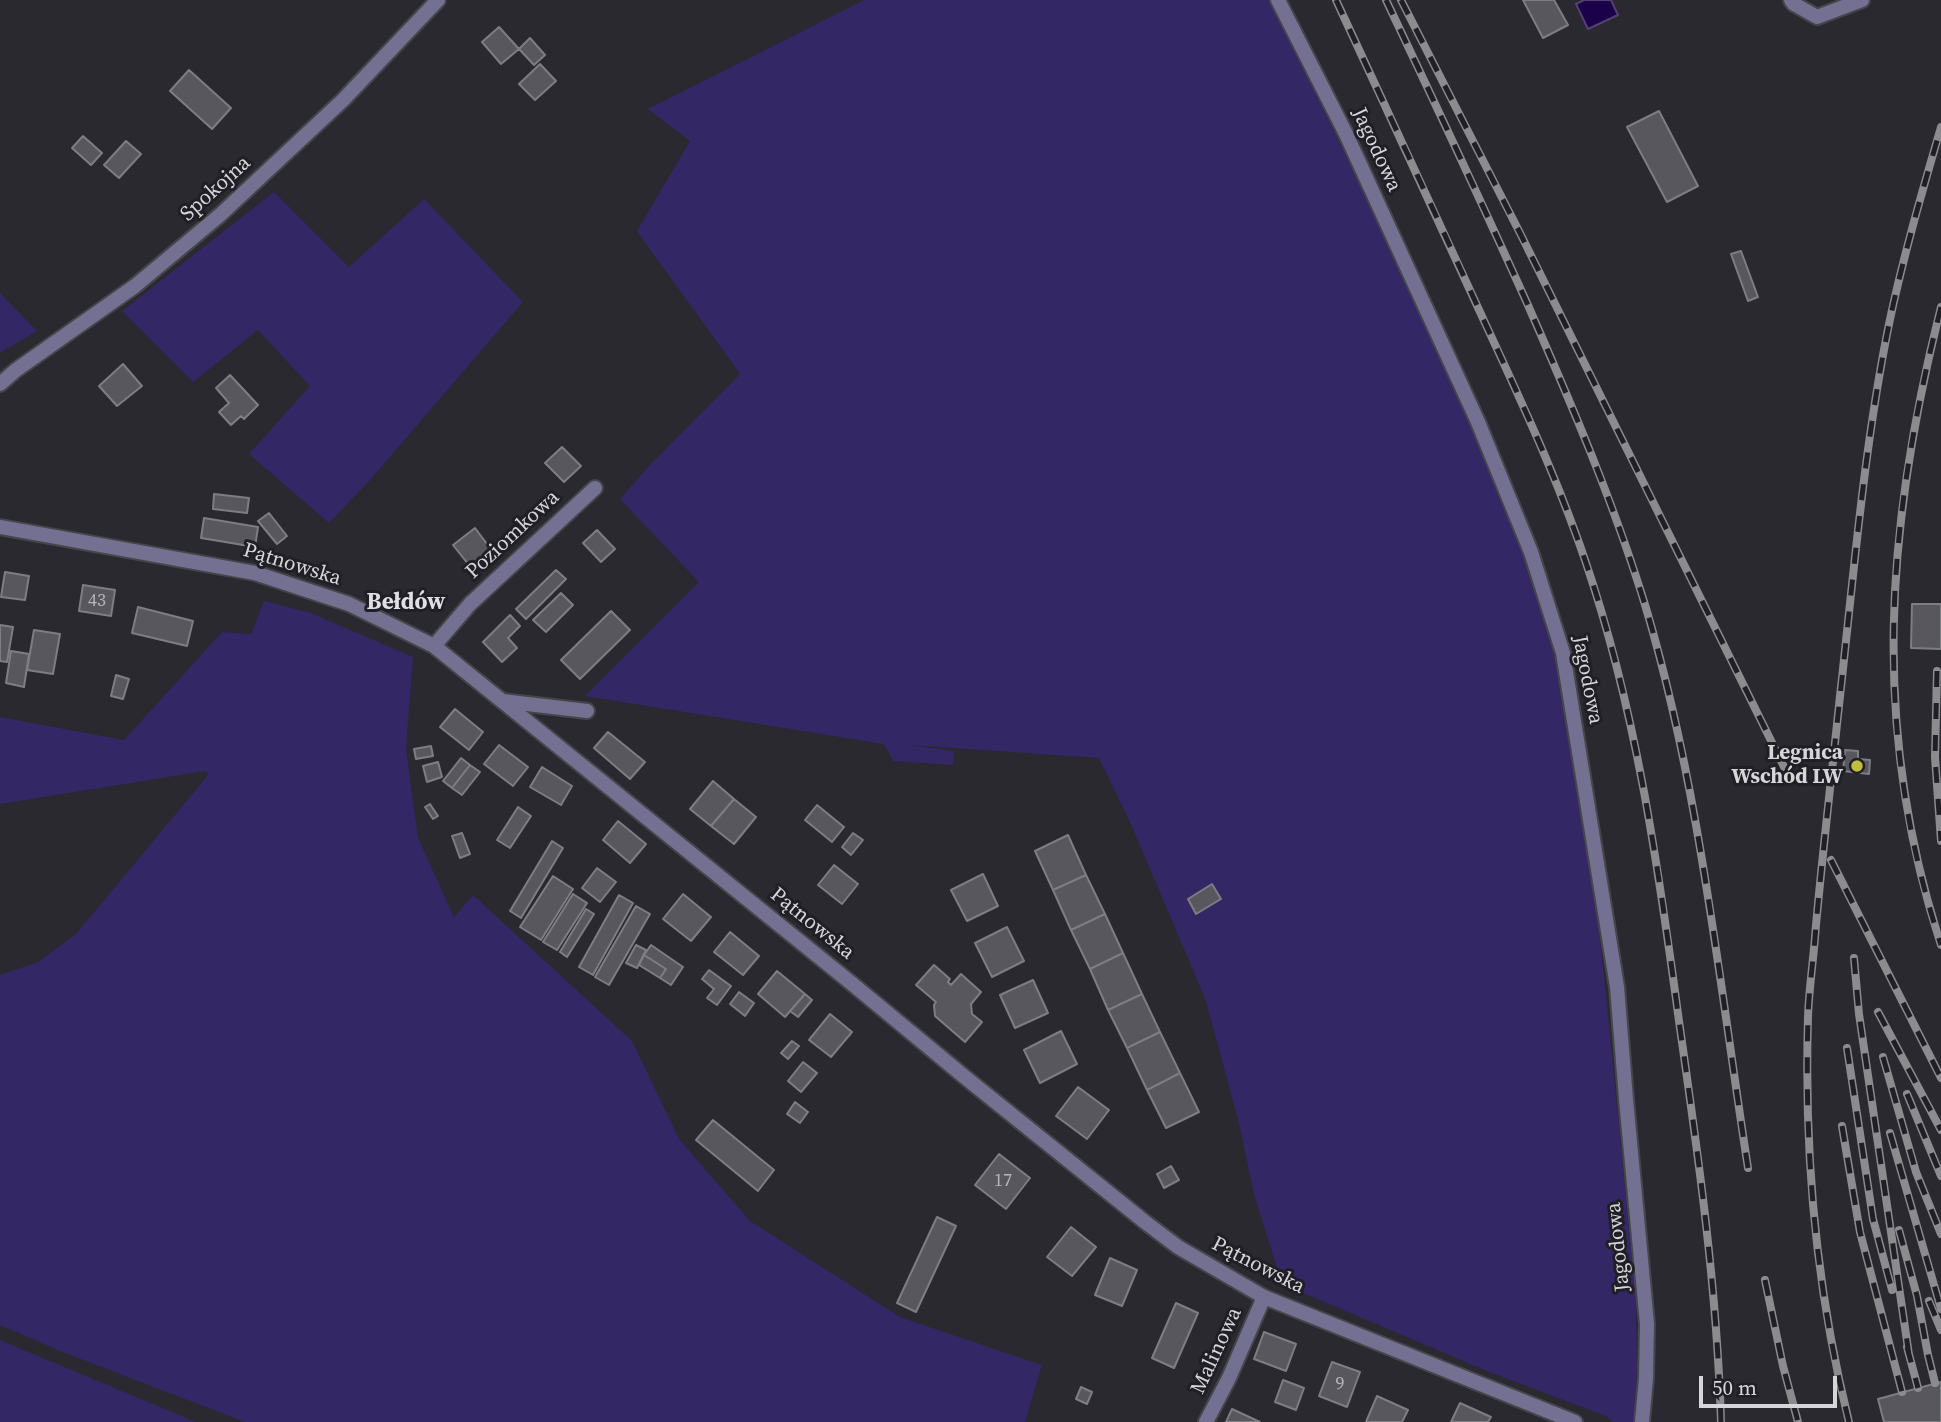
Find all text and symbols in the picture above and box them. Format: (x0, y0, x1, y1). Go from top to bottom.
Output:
street label: Jagodowa (1346, 104, 1406, 196)
street label: Spokojna (176, 151, 256, 227)
street label: Poziomkowa (461, 485, 565, 585)
street label: Pątnowska (240, 538, 344, 592)
district label: Bełdów (367, 589, 445, 617)
house number: 43 (88, 590, 106, 612)
street label: Jagodowa (1566, 634, 1608, 726)
place label: Legnica Wschód LW (1731, 741, 1843, 791)
marker: Legnica Wschód LW (1849, 758, 1865, 774)
street label: Pątnowska (765, 882, 859, 966)
house number: 17 (994, 1170, 1012, 1192)
street label: Jagodowa (1602, 1201, 1636, 1293)
street label: Pątnowska (1207, 1232, 1309, 1300)
street label: Malinowa (1186, 1304, 1248, 1398)
scale bar (1703, 1362, 1841, 1406)
house number: 9 (1336, 1373, 1344, 1395)
text: 50 m (1712, 1373, 1757, 1402)

